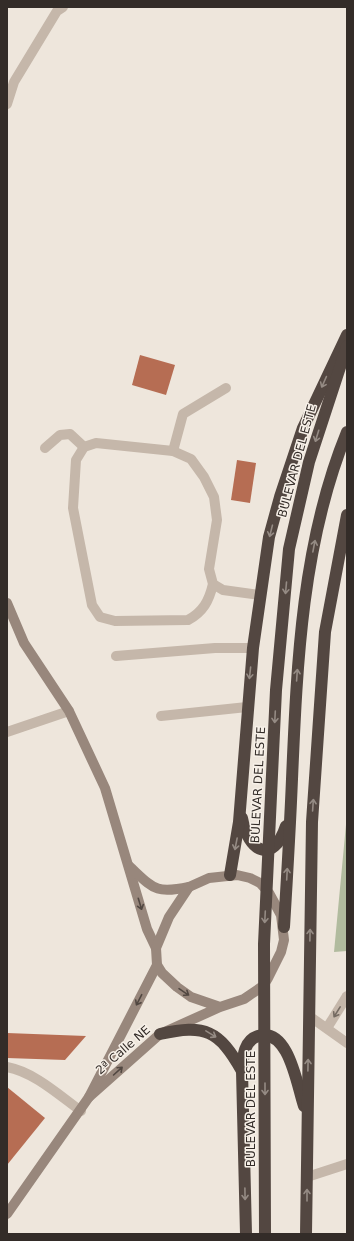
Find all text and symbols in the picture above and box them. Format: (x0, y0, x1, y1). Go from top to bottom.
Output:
one-way arrow (320, 376, 327, 388)
street label: BULEVAR DEL ESTE (275, 403, 319, 519)
one-way arrow (313, 429, 320, 442)
one-way arrow (267, 524, 274, 537)
one-way arrow (310, 540, 318, 553)
one-way arrow (282, 581, 289, 594)
one-way arrow (247, 666, 254, 679)
one-way arrow (293, 669, 301, 682)
one-way arrow (271, 710, 279, 723)
street label: BULEVAR DEL ESTE (248, 726, 268, 844)
one-way arrow (309, 799, 316, 812)
one-way arrow (232, 838, 240, 851)
one-way arrow (283, 868, 291, 881)
one-way arrow (137, 897, 144, 910)
one-way arrow (262, 910, 269, 923)
one-way arrow (306, 929, 314, 942)
one-way arrow (178, 988, 189, 996)
one-way arrow (135, 994, 142, 1006)
one-way arrow (332, 1006, 340, 1018)
street label: 2ª Calle NE (93, 1023, 153, 1077)
one-way arrow (205, 1031, 217, 1039)
street label: BULEVAR DEL ESTE (244, 1051, 258, 1167)
one-way arrow (304, 1059, 312, 1072)
one-way arrow (113, 1067, 123, 1076)
one-way arrow (261, 1082, 269, 1095)
one-way arrow (241, 1187, 249, 1200)
one-way arrow (303, 1189, 311, 1202)

